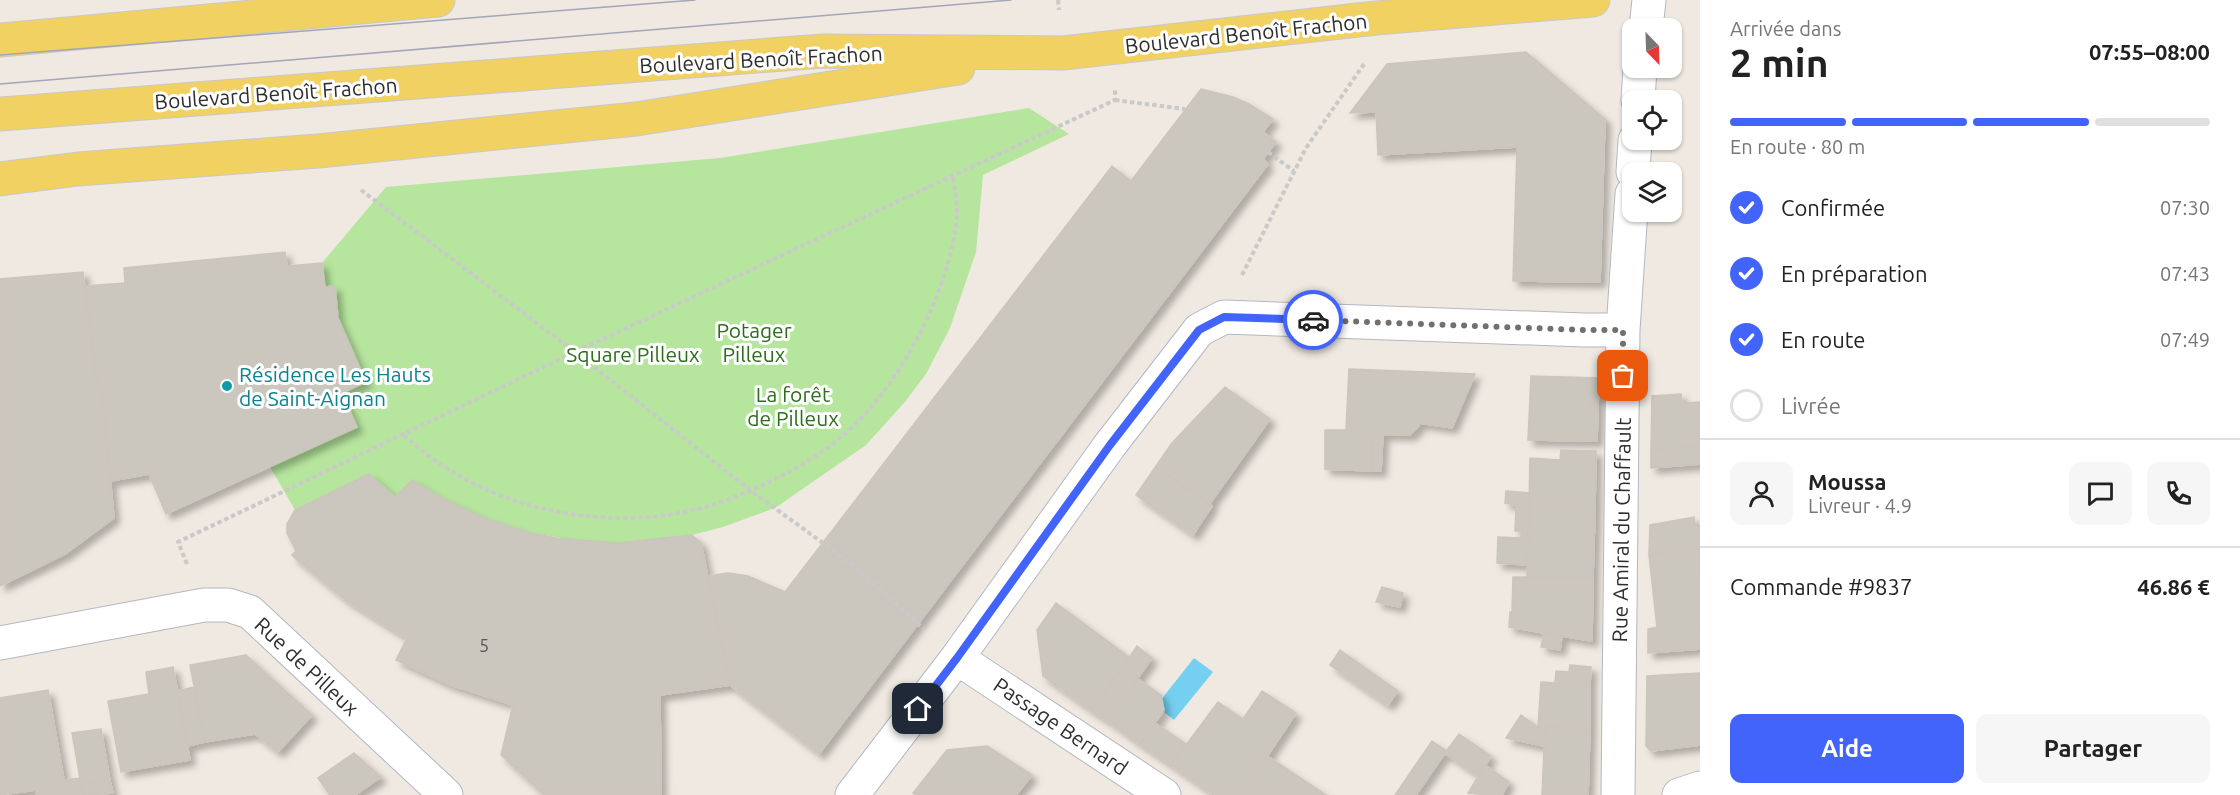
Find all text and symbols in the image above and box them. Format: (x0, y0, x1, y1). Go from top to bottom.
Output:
street label: Boulevard Benoît Frachon (1124, 8, 1368, 58)
text: Arrivée dans (1730, 17, 1841, 40)
north arrow (1622, 18, 1682, 78)
map controls (1622, 18, 1682, 222)
text: 07:55–08:00 (2089, 39, 2210, 64)
street label: Boulevard Benoît Frachon (639, 41, 883, 77)
text: 2 min (1730, 41, 1829, 84)
street label: Boulevard Benoît Frachon (154, 73, 398, 113)
button: locate (1622, 90, 1682, 150)
text: En route · 80 m (1730, 135, 1865, 158)
button: layers (1622, 162, 1682, 222)
icon: check (1730, 191, 1763, 224)
text: Confirmée (1781, 195, 1885, 220)
text: 07:30 (2160, 196, 2210, 219)
icon: check (1730, 257, 1763, 290)
text: En préparation (1781, 261, 1928, 286)
text: 07:43 (2160, 262, 2210, 285)
courier (1283, 290, 1343, 350)
icon: car (1297, 304, 1330, 337)
park label: Potager Pilleux (716, 318, 792, 366)
icon: check (1730, 323, 1763, 356)
text: En route (1781, 327, 1865, 352)
text: 07:49 (2160, 328, 2210, 351)
park label: Square Pilleux (566, 342, 700, 366)
pin (1597, 350, 1648, 401)
icon: bag (1606, 359, 1639, 392)
place label: Résidence Les Hauts de Saint-Aignan (239, 362, 431, 410)
marker: Résidence Les Hauts de Saint-Aignan (220, 379, 234, 393)
park label: La forêt de Pilleux (747, 382, 839, 430)
text: Livrée (1781, 393, 1841, 418)
street label: Rue Amiral du Chaffault (1607, 417, 1635, 643)
button: person (1730, 462, 1793, 525)
button: chat (2069, 462, 2132, 525)
button: phone (2147, 462, 2210, 525)
text: Moussa (1808, 469, 1886, 494)
text: Livreur · 4.9 (1808, 494, 1912, 517)
text: Commande #9837 (1730, 574, 1912, 599)
text: 46.86 € (2137, 574, 2210, 599)
street label: Rue de Pilleux (250, 612, 364, 720)
house number: 5 (479, 635, 489, 655)
street label: Passage Bernard (989, 672, 1133, 780)
pin (892, 683, 943, 734)
icon: home (901, 692, 934, 725)
button: Aide (1730, 714, 1964, 783)
button: Partager (1976, 714, 2210, 783)

